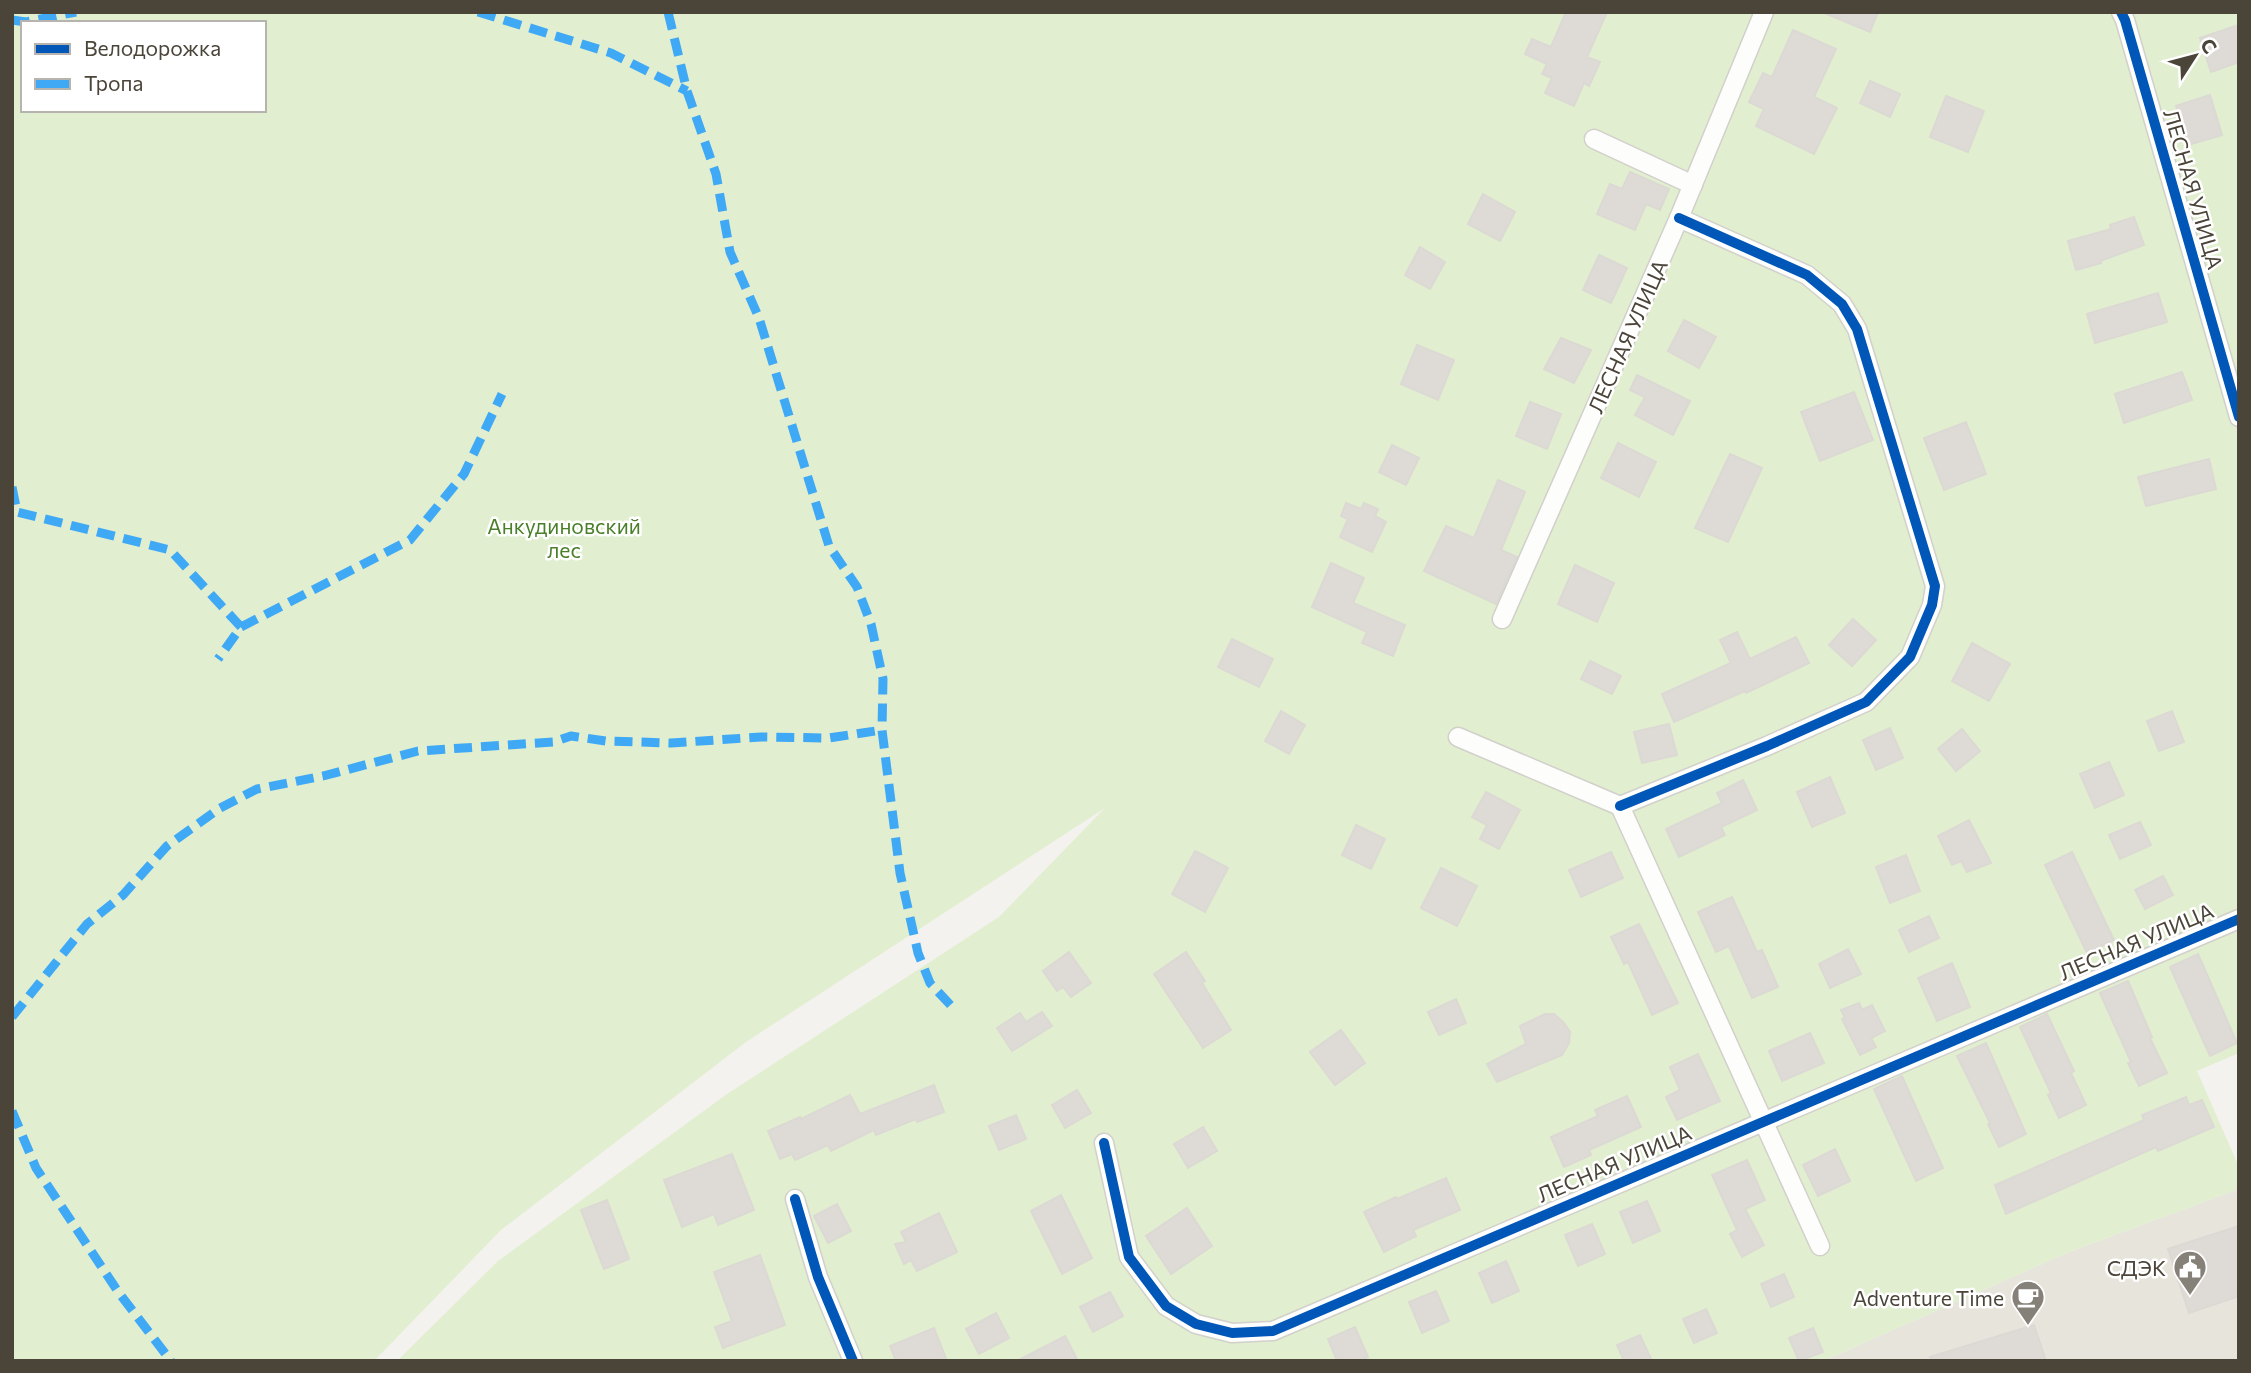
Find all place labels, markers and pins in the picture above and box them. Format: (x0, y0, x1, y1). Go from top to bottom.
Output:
public building icon: СДЭК (2171, 1248, 2209, 1297)
place label: СДЭК (2107, 1255, 2166, 1280)
cafe icon: Adventure Time (2009, 1278, 2047, 1327)
place label: Adventure Time (1853, 1285, 2004, 1310)

